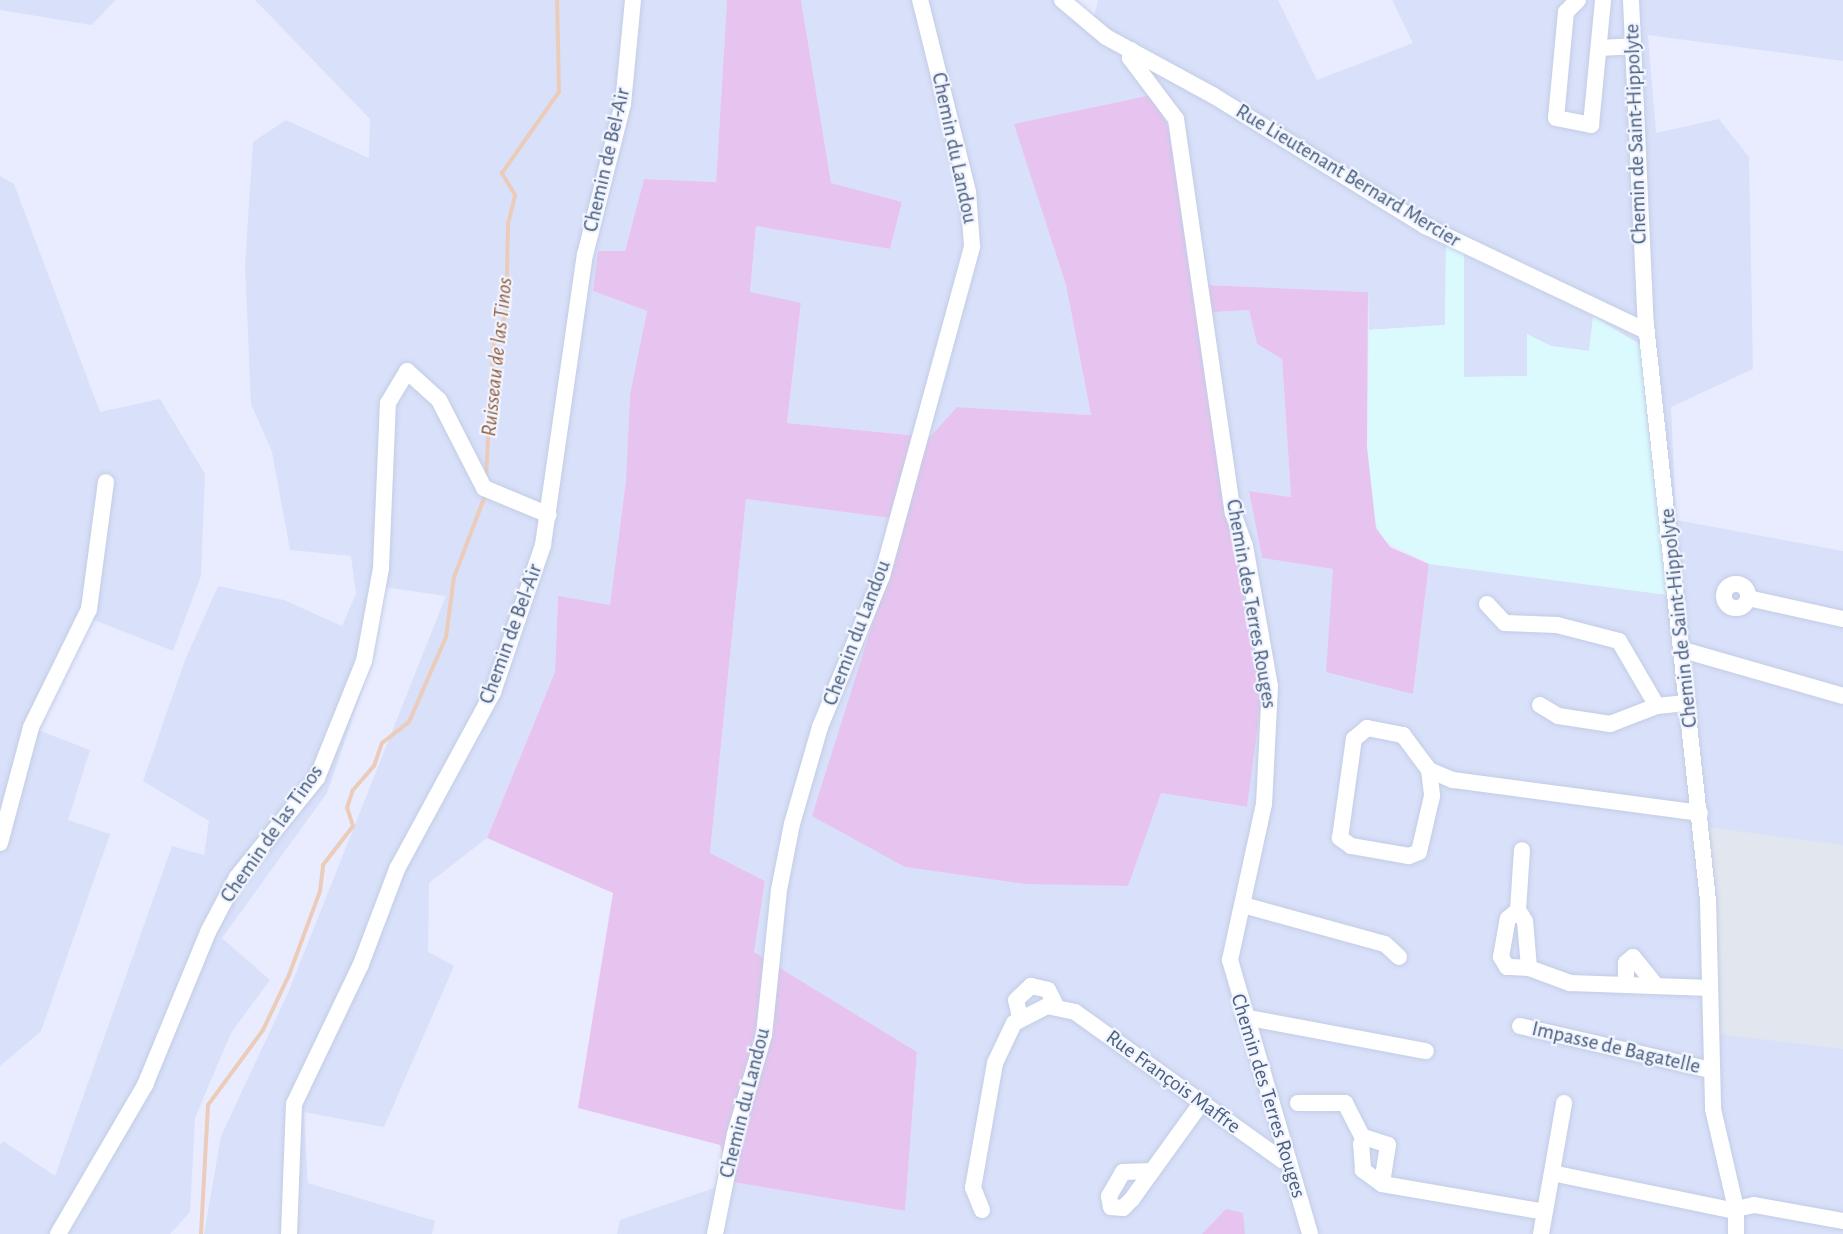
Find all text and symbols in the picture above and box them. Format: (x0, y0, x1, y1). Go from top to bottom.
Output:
street label: Chemin de Saint-Hippolyte (1620, 23, 1652, 245)
street label: Chemin du Landou (926, 70, 982, 226)
street label: Chemin de Bel-Air (578, 86, 636, 234)
street label: Rue Lieutenant Bernard Mercier (1231, 99, 1465, 253)
water label: Ruisseau de las Tinos (476, 276, 518, 438)
street label: Chemin des Terres Rouges (1220, 497, 1282, 711)
street label: Chemin de Saint-Hippolyte (1655, 507, 1703, 729)
street label: Chemin du Landou (818, 557, 896, 709)
street label: Chemin de Bel-Air (474, 561, 548, 707)
street label: Chemin de las Tinos (215, 760, 329, 908)
street label: Chemin des Terres Rouges (1225, 991, 1311, 1201)
street label: Impasse de Bagatelle (1529, 1016, 1703, 1080)
street label: Chemin du Landou (714, 1025, 776, 1181)
street label: Rue François Maffre (1101, 1025, 1245, 1139)

